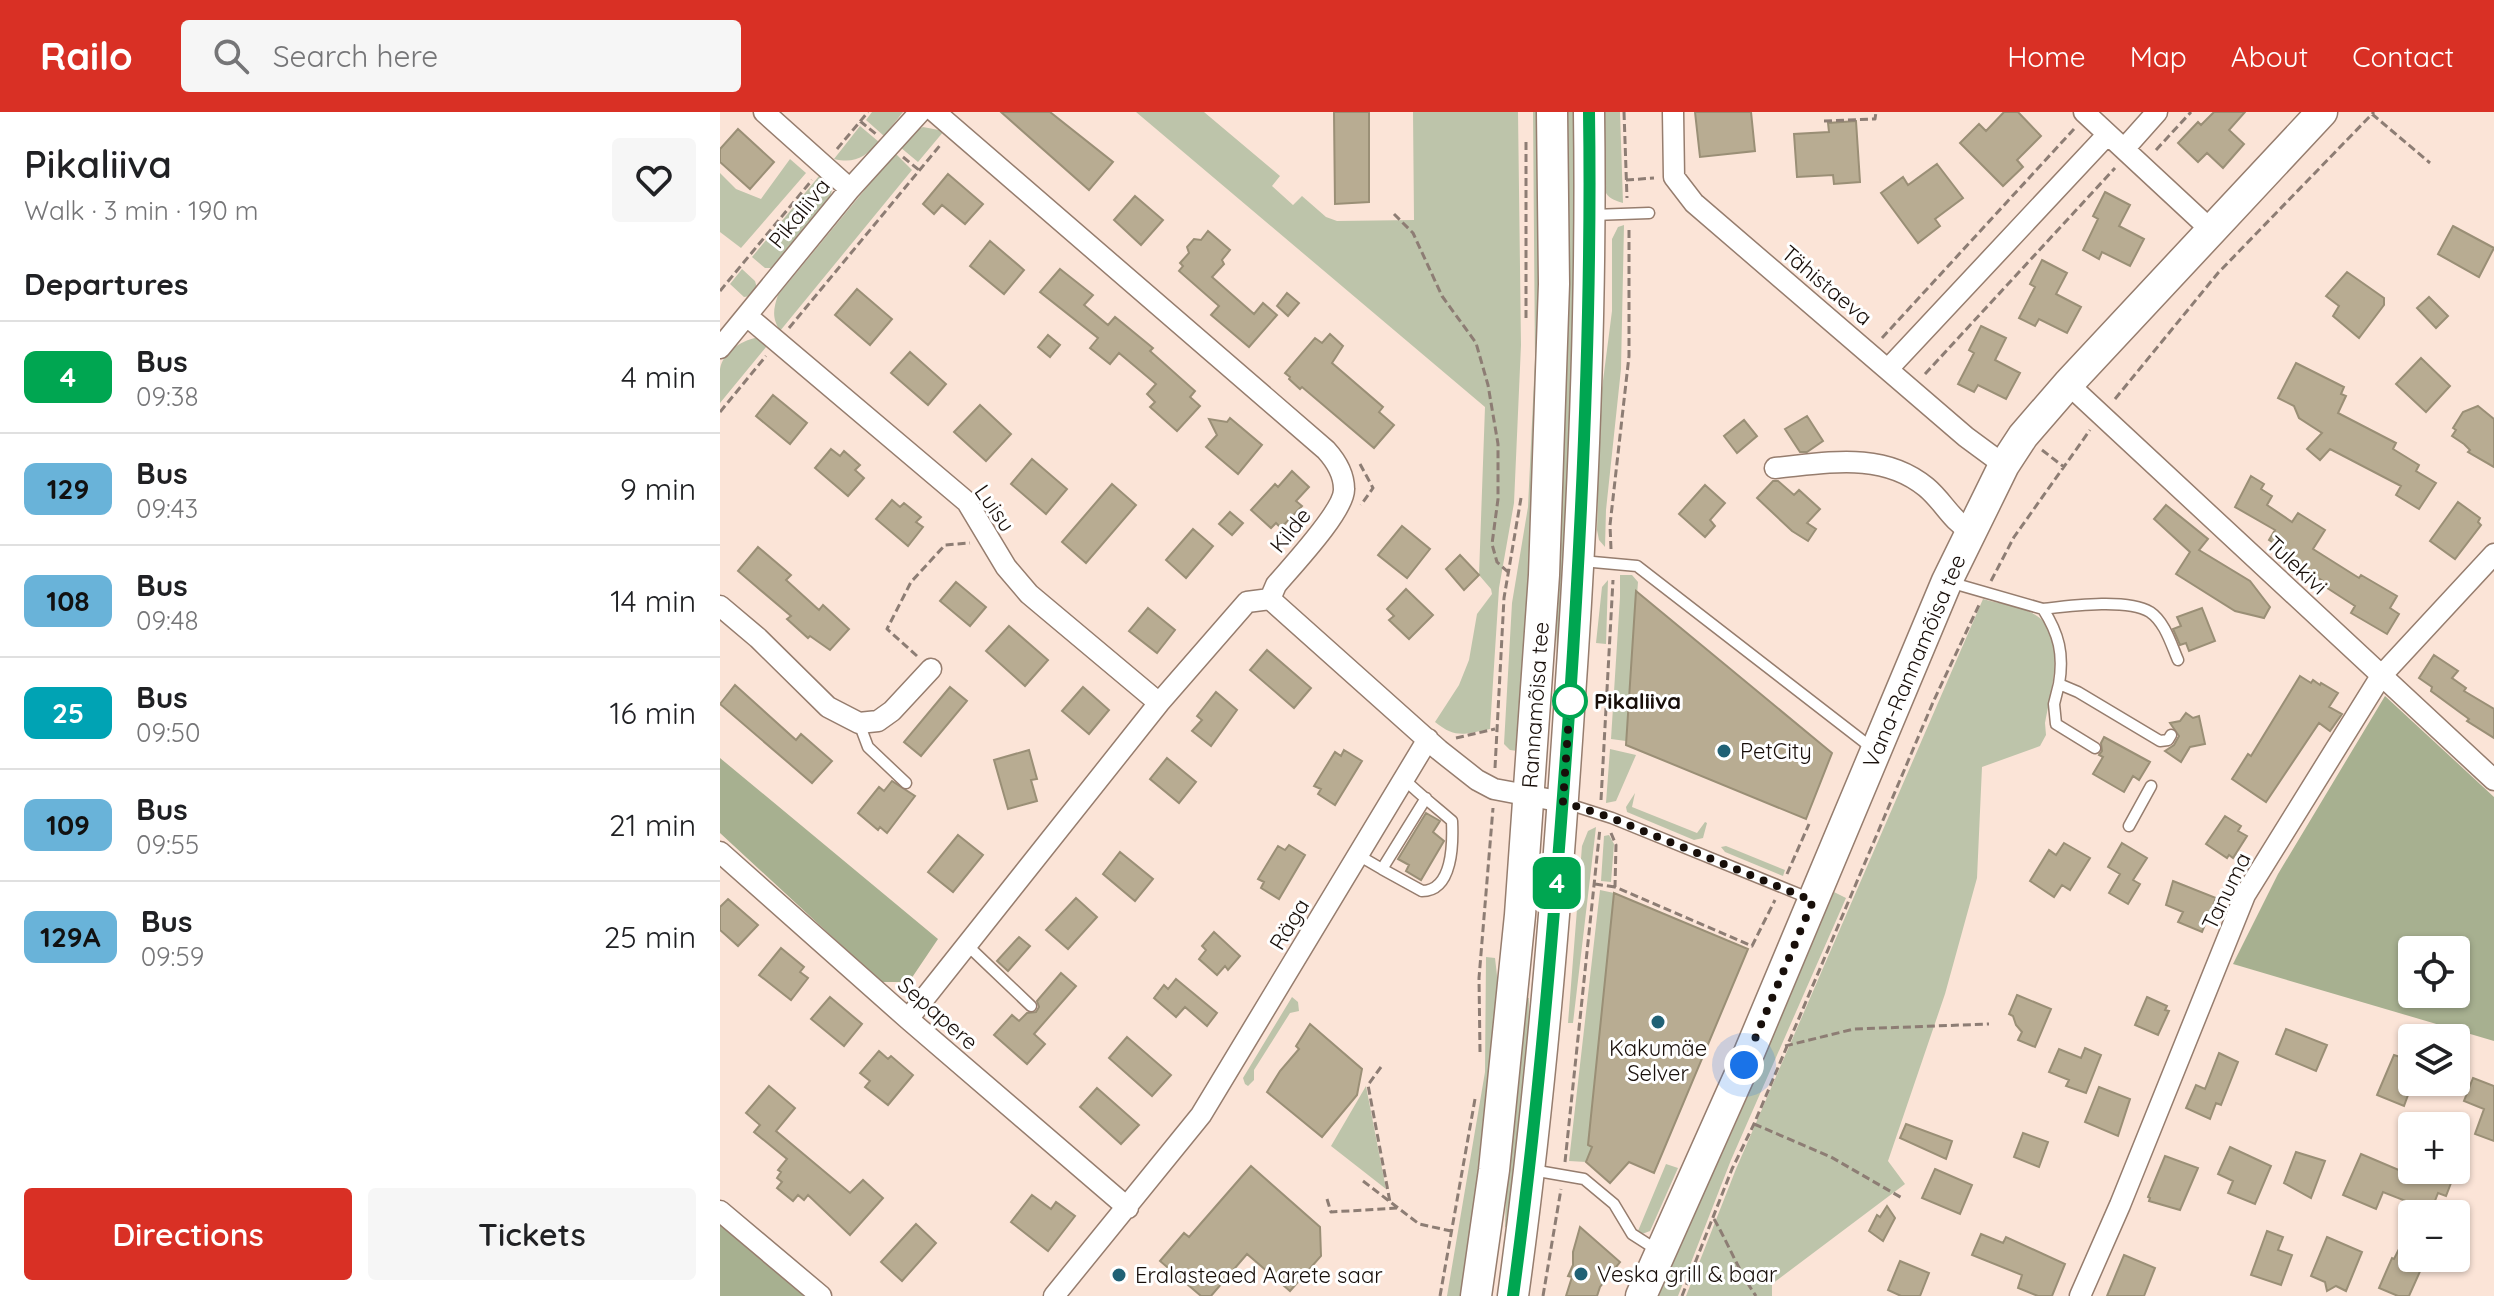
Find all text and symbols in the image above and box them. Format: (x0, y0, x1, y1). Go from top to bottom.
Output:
search box (181, 20, 741, 92)
text: Railo (40, 32, 133, 80)
icon: search (209, 34, 253, 78)
text: Search here (273, 37, 438, 75)
text: Home (2007, 39, 2086, 74)
text: Map (2130, 39, 2187, 74)
text: About (2231, 39, 2308, 74)
text: Contact (2352, 39, 2454, 74)
button: heart (612, 138, 696, 222)
text: Pikaliiva (24, 140, 172, 188)
street label: Pikaliiva (762, 172, 836, 254)
text: Walk · 3 min · 190 m (24, 194, 259, 227)
street label: Tähistaeva (1776, 239, 1878, 331)
text: Departures (24, 265, 189, 303)
text: Bus (136, 342, 188, 380)
text: 4 min (621, 358, 696, 396)
text: 4 (60, 359, 76, 394)
text: 09:38 (136, 380, 199, 413)
text: Bus (136, 454, 188, 492)
text: 9 min (620, 470, 696, 508)
text: 129 (47, 471, 89, 506)
street label: Luisu (969, 479, 1021, 537)
text: 09:43 (136, 492, 198, 525)
street label: Kilde (1263, 502, 1317, 558)
street label: Tulekivi (2261, 530, 2333, 600)
street label: Vana-Rannamõisa tee (1856, 550, 1972, 772)
text: Bus (136, 566, 188, 604)
text: 14 min (610, 582, 696, 620)
text: 108 (46, 583, 90, 618)
text: 09:48 (136, 604, 199, 637)
street label: Rannamõisa tee (1515, 621, 1555, 789)
text: Bus (136, 678, 188, 716)
marker: Pikaliiva (1553, 684, 1587, 718)
place label: Pikaliiva (1594, 687, 1681, 715)
text: 16 min (609, 694, 696, 732)
text: 25 (52, 695, 84, 730)
text: 09:50 (136, 716, 200, 749)
place label: PetCity (1740, 737, 1812, 765)
marker: PetCity (1715, 742, 1733, 760)
text: Bus (136, 790, 188, 828)
text: 21 min (609, 806, 696, 844)
text: 109 (46, 807, 90, 842)
text: 09:55 (136, 828, 199, 861)
street label: Tanuma (2195, 848, 2257, 934)
line badge: 4 (1531, 857, 1583, 909)
text: 4 (1549, 865, 1565, 900)
street label: Räga (1263, 893, 1315, 955)
text: Bus (141, 902, 192, 940)
text: 25 min (604, 918, 696, 956)
text: 129A (40, 919, 101, 954)
map controls (2398, 936, 2470, 1272)
button: locate (2398, 936, 2470, 1008)
text: 09:59 (141, 940, 204, 973)
street label: Sepapere (892, 970, 984, 1056)
marker: Kakumäe Selver (1649, 1013, 1667, 1031)
button: layers (2398, 1024, 2470, 1096)
place label: Kakumäe Selver (1609, 1034, 1707, 1087)
your location (1724, 1045, 1764, 1085)
button: + (2398, 1112, 2470, 1184)
button: Directions (24, 1188, 352, 1280)
button: Tickets (368, 1188, 696, 1280)
button: − (2398, 1200, 2470, 1272)
place label: Veska grill & baar (1597, 1260, 1778, 1288)
place label: Eralasteaed Aarete saar (1135, 1261, 1383, 1289)
marker: Veska grill & baar (1572, 1265, 1590, 1283)
marker: Eralasteaed Aarete saar (1110, 1266, 1128, 1284)

